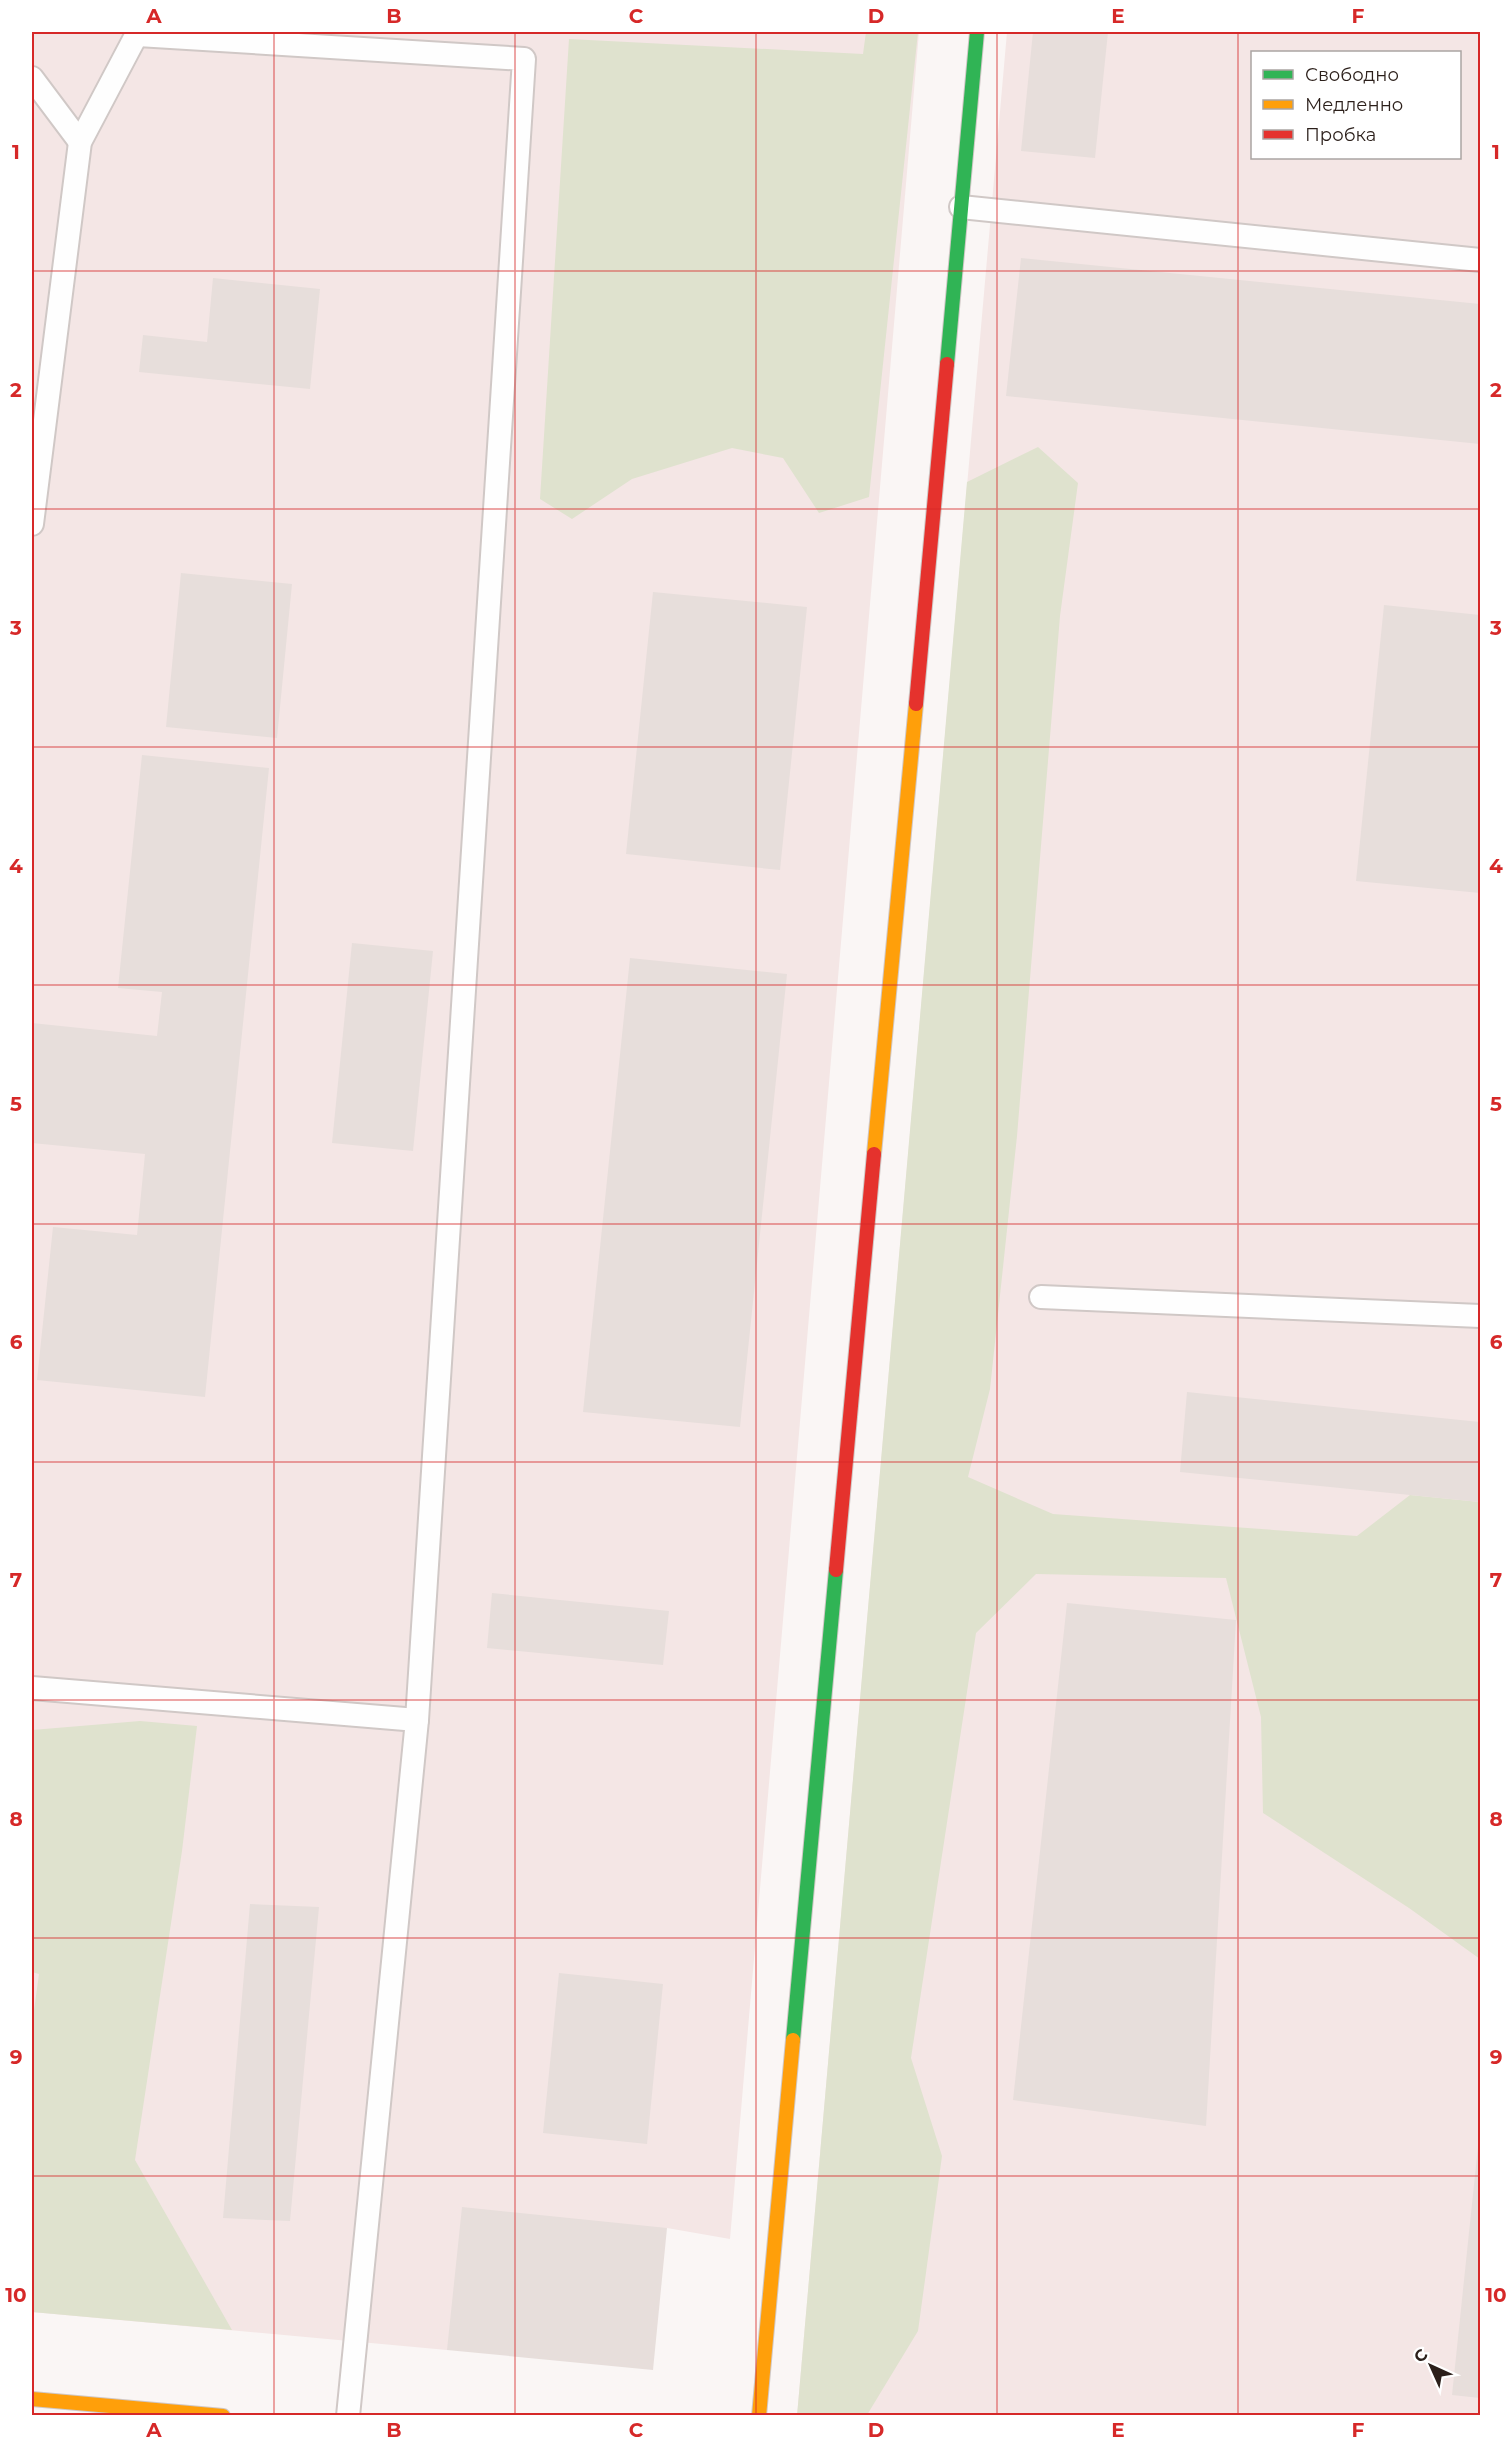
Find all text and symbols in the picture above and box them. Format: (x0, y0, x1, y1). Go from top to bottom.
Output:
text: A (145, 4, 162, 28)
text: B (386, 4, 402, 28)
text: C (629, 4, 644, 28)
text: D (868, 4, 884, 28)
text: E (1111, 4, 1125, 28)
text: F (1352, 4, 1365, 28)
legend (1251, 51, 1461, 159)
text: Свободно (1305, 64, 1399, 86)
text: Медленно (1305, 94, 1403, 116)
text: Пробка (1305, 124, 1376, 146)
text: 1 (12, 140, 20, 164)
text: 1 (1492, 140, 1500, 164)
text: 2 (10, 378, 22, 402)
text: 2 (1490, 378, 1502, 402)
text: 3 (9, 616, 22, 640)
text: 3 (1489, 616, 1502, 640)
text: 4 (9, 854, 23, 878)
text: 4 (1489, 854, 1503, 878)
text: 5 (10, 1092, 22, 1116)
text: 5 (1490, 1092, 1502, 1116)
text: 6 (10, 1330, 23, 1354)
text: 6 (1490, 1330, 1503, 1354)
text: 7 (10, 1568, 22, 1592)
text: 7 (1490, 1568, 1502, 1592)
text: 8 (9, 1807, 23, 1831)
text: 8 (1489, 1807, 1503, 1831)
text: 9 (10, 2045, 22, 2069)
text: 9 (1490, 2045, 1502, 2069)
text: 10 (5, 2283, 27, 2307)
text: 10 (1485, 2283, 1507, 2307)
north arrow (1401, 2336, 1461, 2396)
text: С (1410, 2345, 1432, 2367)
text: A (145, 2418, 162, 2442)
text: B (386, 2418, 402, 2442)
text: C (629, 2418, 644, 2442)
text: D (868, 2418, 884, 2442)
text: E (1111, 2418, 1125, 2442)
text: F (1352, 2418, 1365, 2442)

